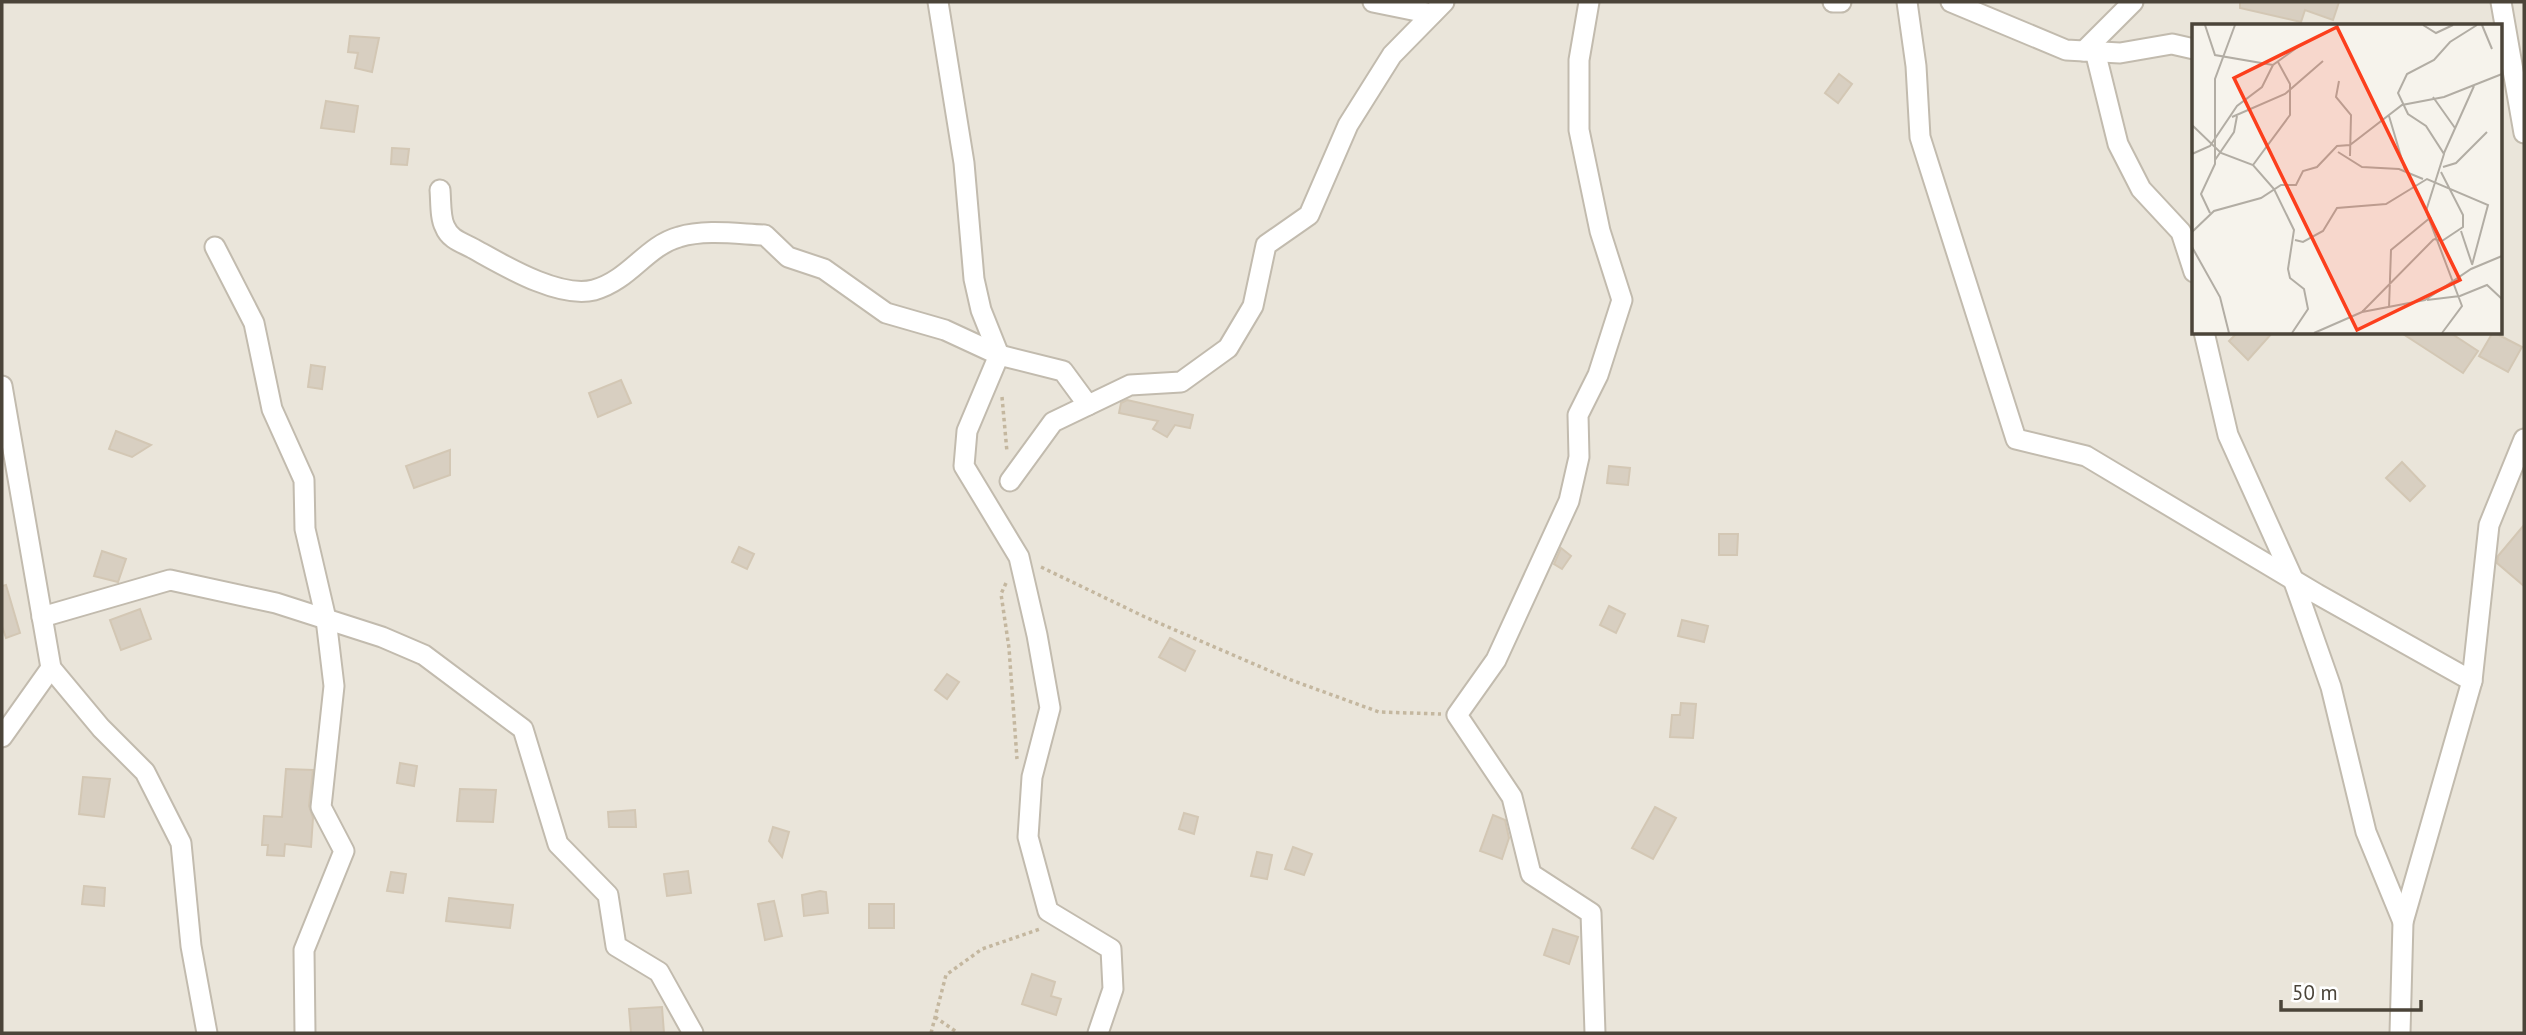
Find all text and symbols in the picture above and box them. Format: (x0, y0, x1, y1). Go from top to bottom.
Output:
inset map (2192, 24, 2502, 334)
scale bar (2281, 968, 2421, 1012)
text: 50 m (2292, 979, 2338, 1006)

